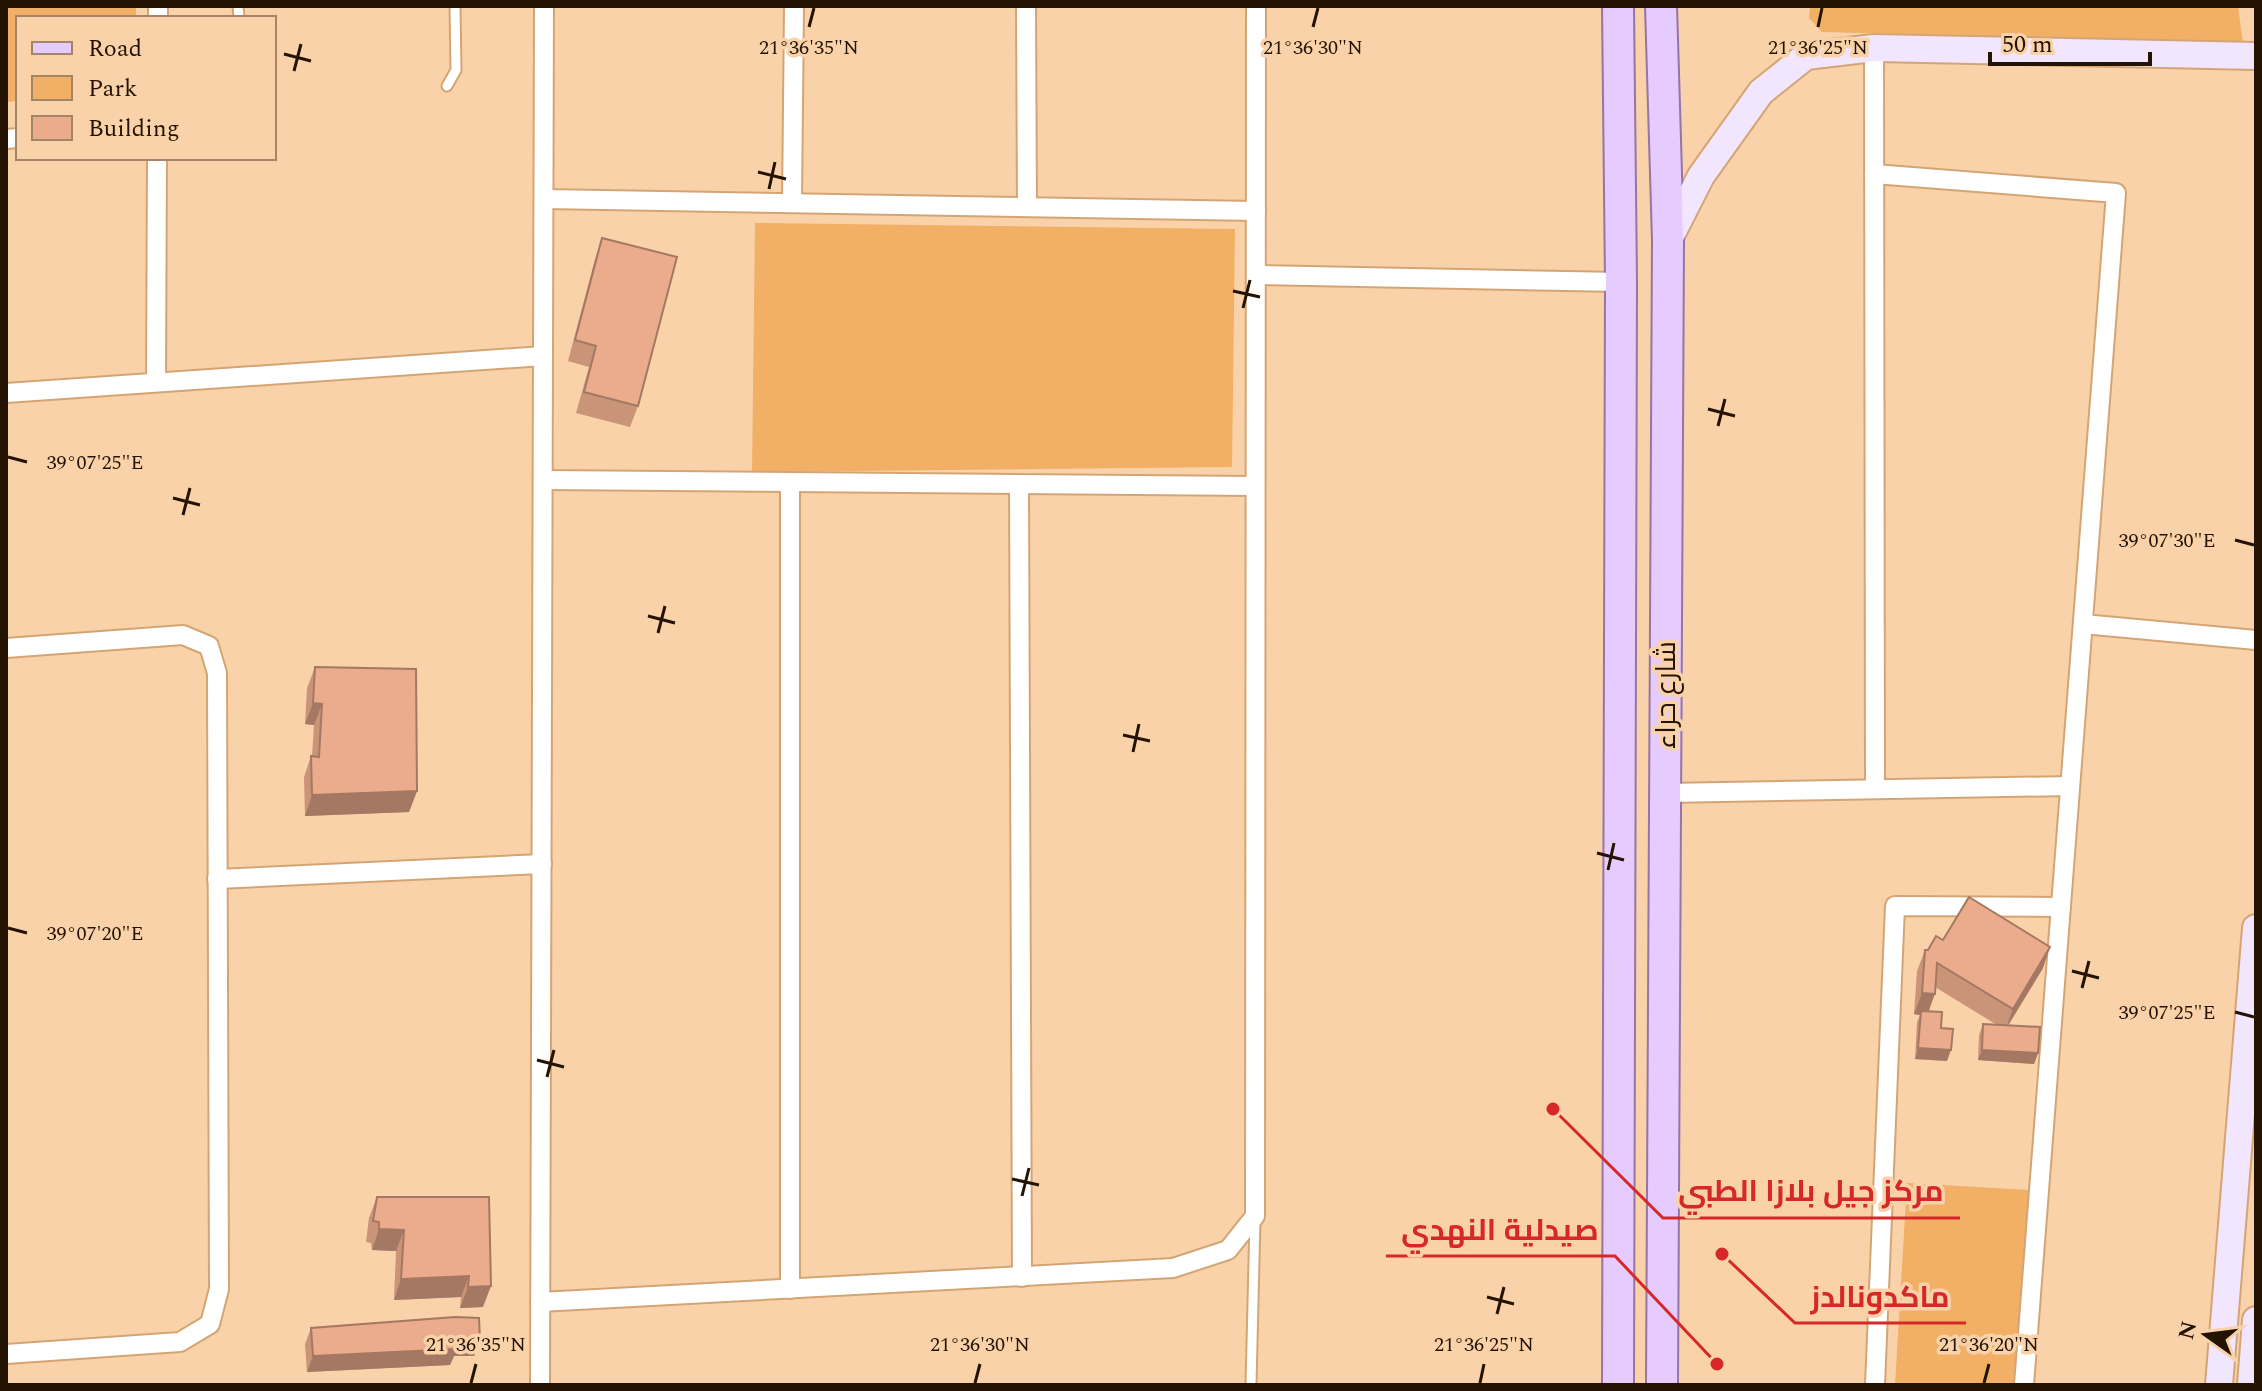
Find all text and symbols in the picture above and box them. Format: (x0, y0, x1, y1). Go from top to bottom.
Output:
legend (16, 16, 276, 160)
scale bar (1990, 16, 2150, 66)
text: 50 m (2002, 27, 2053, 63)
text: Road (88, 31, 142, 67)
text: 21°36'35"N (759, 33, 859, 63)
text: 21°36'30"N (1263, 33, 1363, 63)
text: 21°36'25"N (1768, 33, 1868, 63)
text: Park (88, 71, 138, 107)
text: Building (88, 111, 180, 147)
text: 39°07'25"E (46, 448, 144, 478)
text: 39°07'30"E (2118, 526, 2216, 556)
street label: شارع حراء (1645, 641, 1688, 749)
text: 39°07'20"E (46, 919, 144, 949)
text: 39°07'25"E (2118, 998, 2216, 1028)
callout: مركز جيل بلازا الطبي (1663, 1164, 1960, 1218)
text: مركز جيل بلازا الطبي (1678, 1169, 1944, 1215)
callout: صيدلية النهدي (1386, 1202, 1615, 1256)
text: صيدلية النهدي (1401, 1208, 1599, 1254)
callout: ماكدونالدز (1795, 1269, 1966, 1323)
text: ماكدونالدز (1810, 1275, 1950, 1321)
north arrow (2166, 1295, 2246, 1375)
text: N (2170, 1318, 2206, 1343)
text: 21°36'35"N (426, 1330, 526, 1360)
text: 21°36'30"N (930, 1330, 1030, 1360)
text: 21°36'25"N (1434, 1330, 1534, 1360)
text: 21°36'20"N (1939, 1330, 2039, 1360)

